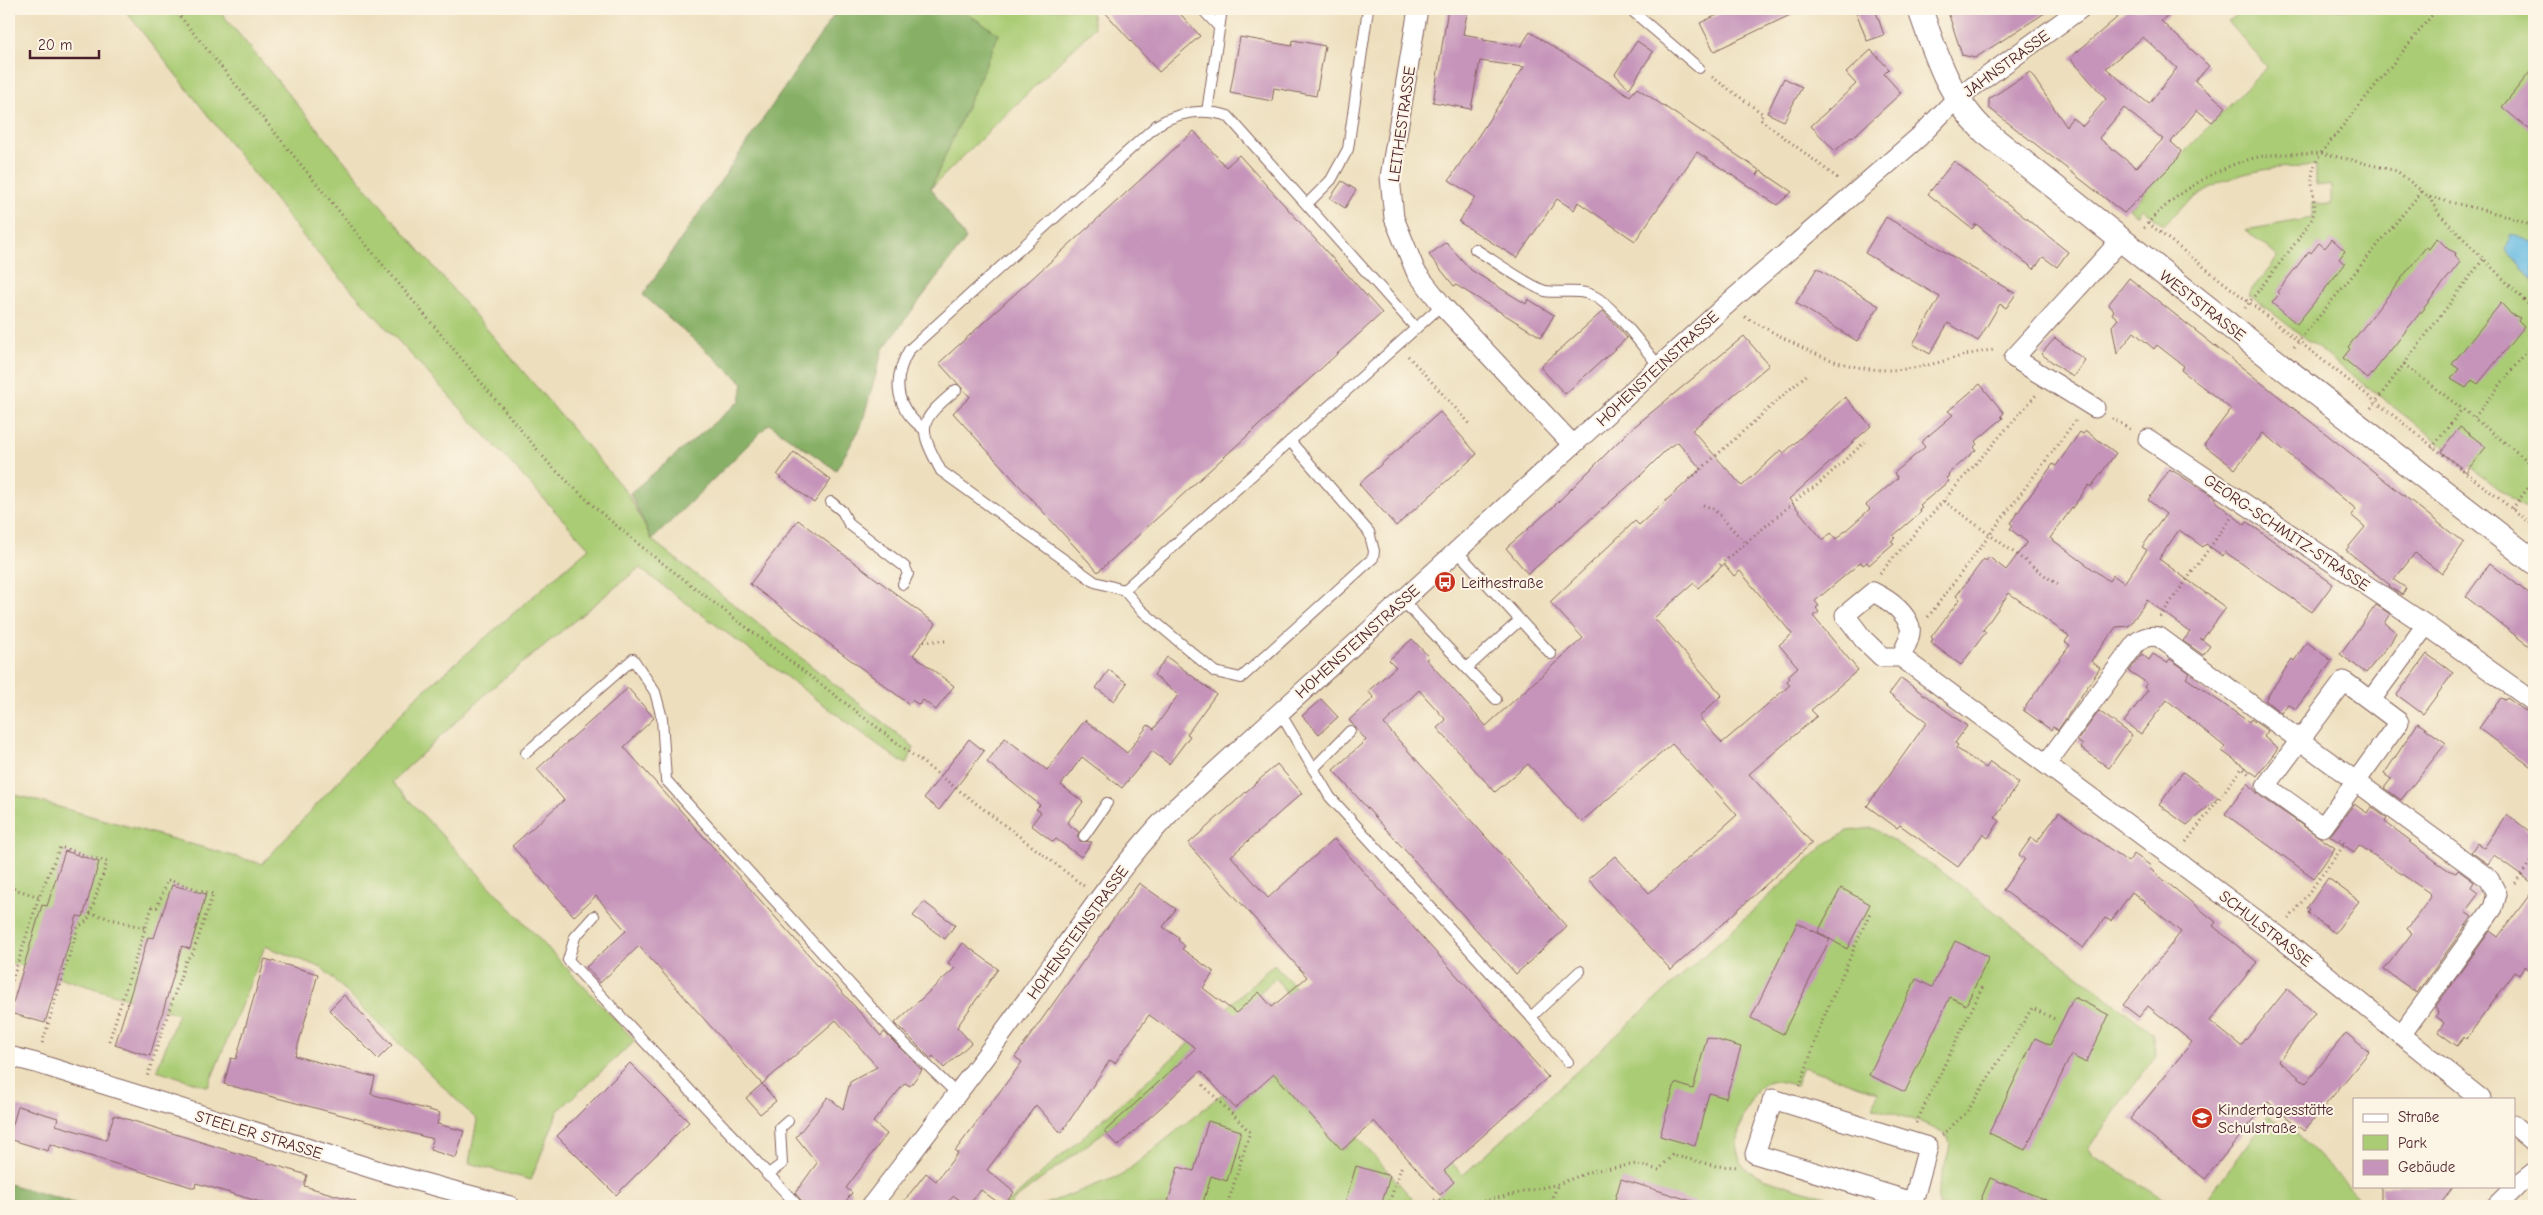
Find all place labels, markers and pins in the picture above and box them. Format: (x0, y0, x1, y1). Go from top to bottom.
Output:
bus stop icon: Leithestraße (1433, 570, 1457, 594)
place label: Leithestraße (1461, 574, 1544, 592)
place label: Kindertagesstätte Schulstraße (2218, 1101, 2334, 1137)
school or university icon: Kindertagesstätte Schulstraße (2190, 1106, 2214, 1130)

